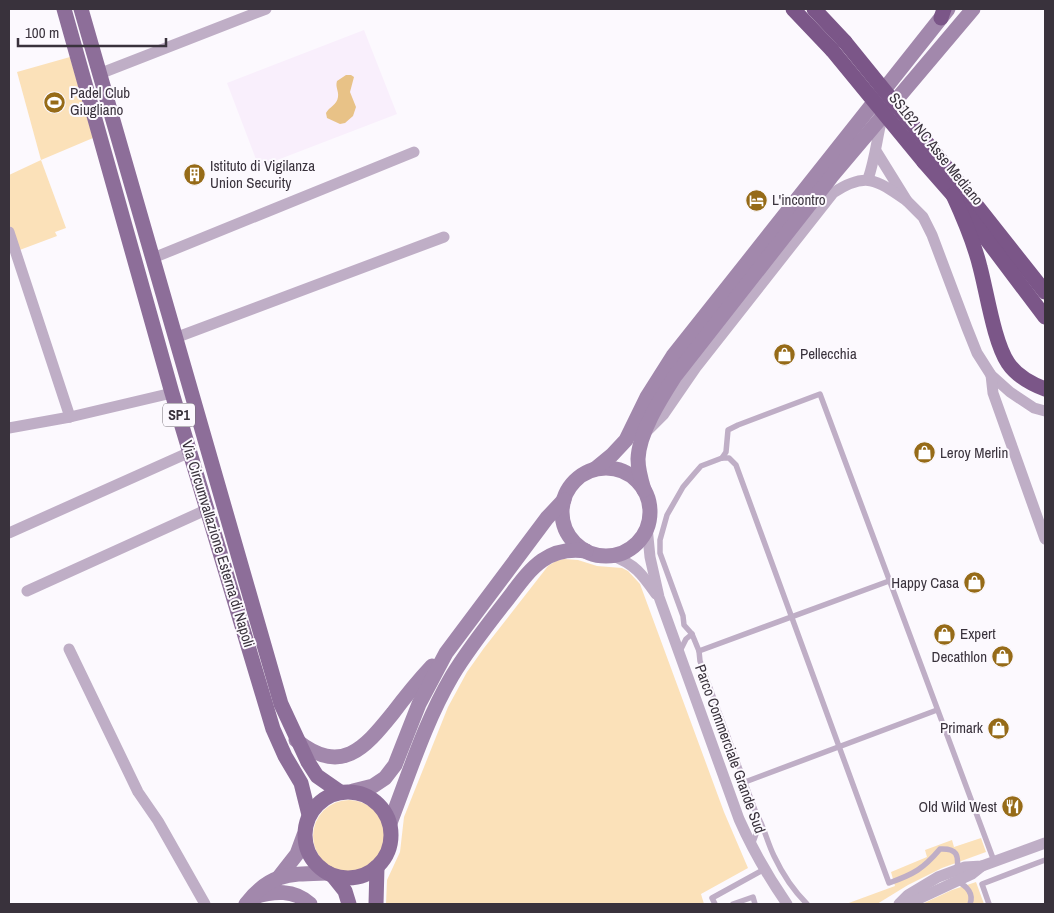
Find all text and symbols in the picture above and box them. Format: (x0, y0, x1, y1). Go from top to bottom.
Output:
scale bar (18, 15, 165, 47)
text: 100 m (25, 22, 59, 43)
place label: Padel Club Giugliano (70, 82, 130, 120)
street label: SS162 NC Asse Mediano (884, 88, 989, 210)
sports icon: Padel Club Giugliano (42, 90, 66, 114)
place label: Istituto di Vigilanza Union Security (210, 155, 315, 193)
building icon: Istituto di Vigilanza Union Security (182, 163, 206, 187)
hotel icon: L'incontro (744, 188, 768, 212)
place label: L'incontro (772, 189, 826, 210)
shop icon: Pellecchia (772, 342, 796, 366)
place label: Pellecchia (800, 343, 857, 364)
road number: SP1 (163, 404, 195, 426)
street label: Via Circumvallazione Esterna di Napoli (177, 438, 260, 650)
shop icon: Leroy Merlin (912, 441, 936, 465)
place label: Leroy Merlin (940, 442, 1008, 463)
shop icon: Happy Casa (963, 571, 987, 595)
place label: Happy Casa (891, 572, 959, 593)
shop icon: Expert (932, 622, 956, 646)
place label: Expert (960, 623, 996, 644)
shop icon: Decathlon (991, 645, 1015, 669)
place label: Decathlon (932, 646, 987, 667)
street label: Parco Commerciale Grande Sud (690, 661, 771, 836)
shop icon: Primark (987, 716, 1011, 740)
place label: Primark (940, 717, 984, 738)
restaurant icon: Old Wild West (1001, 795, 1025, 819)
place label: Old Wild West (919, 796, 998, 817)

